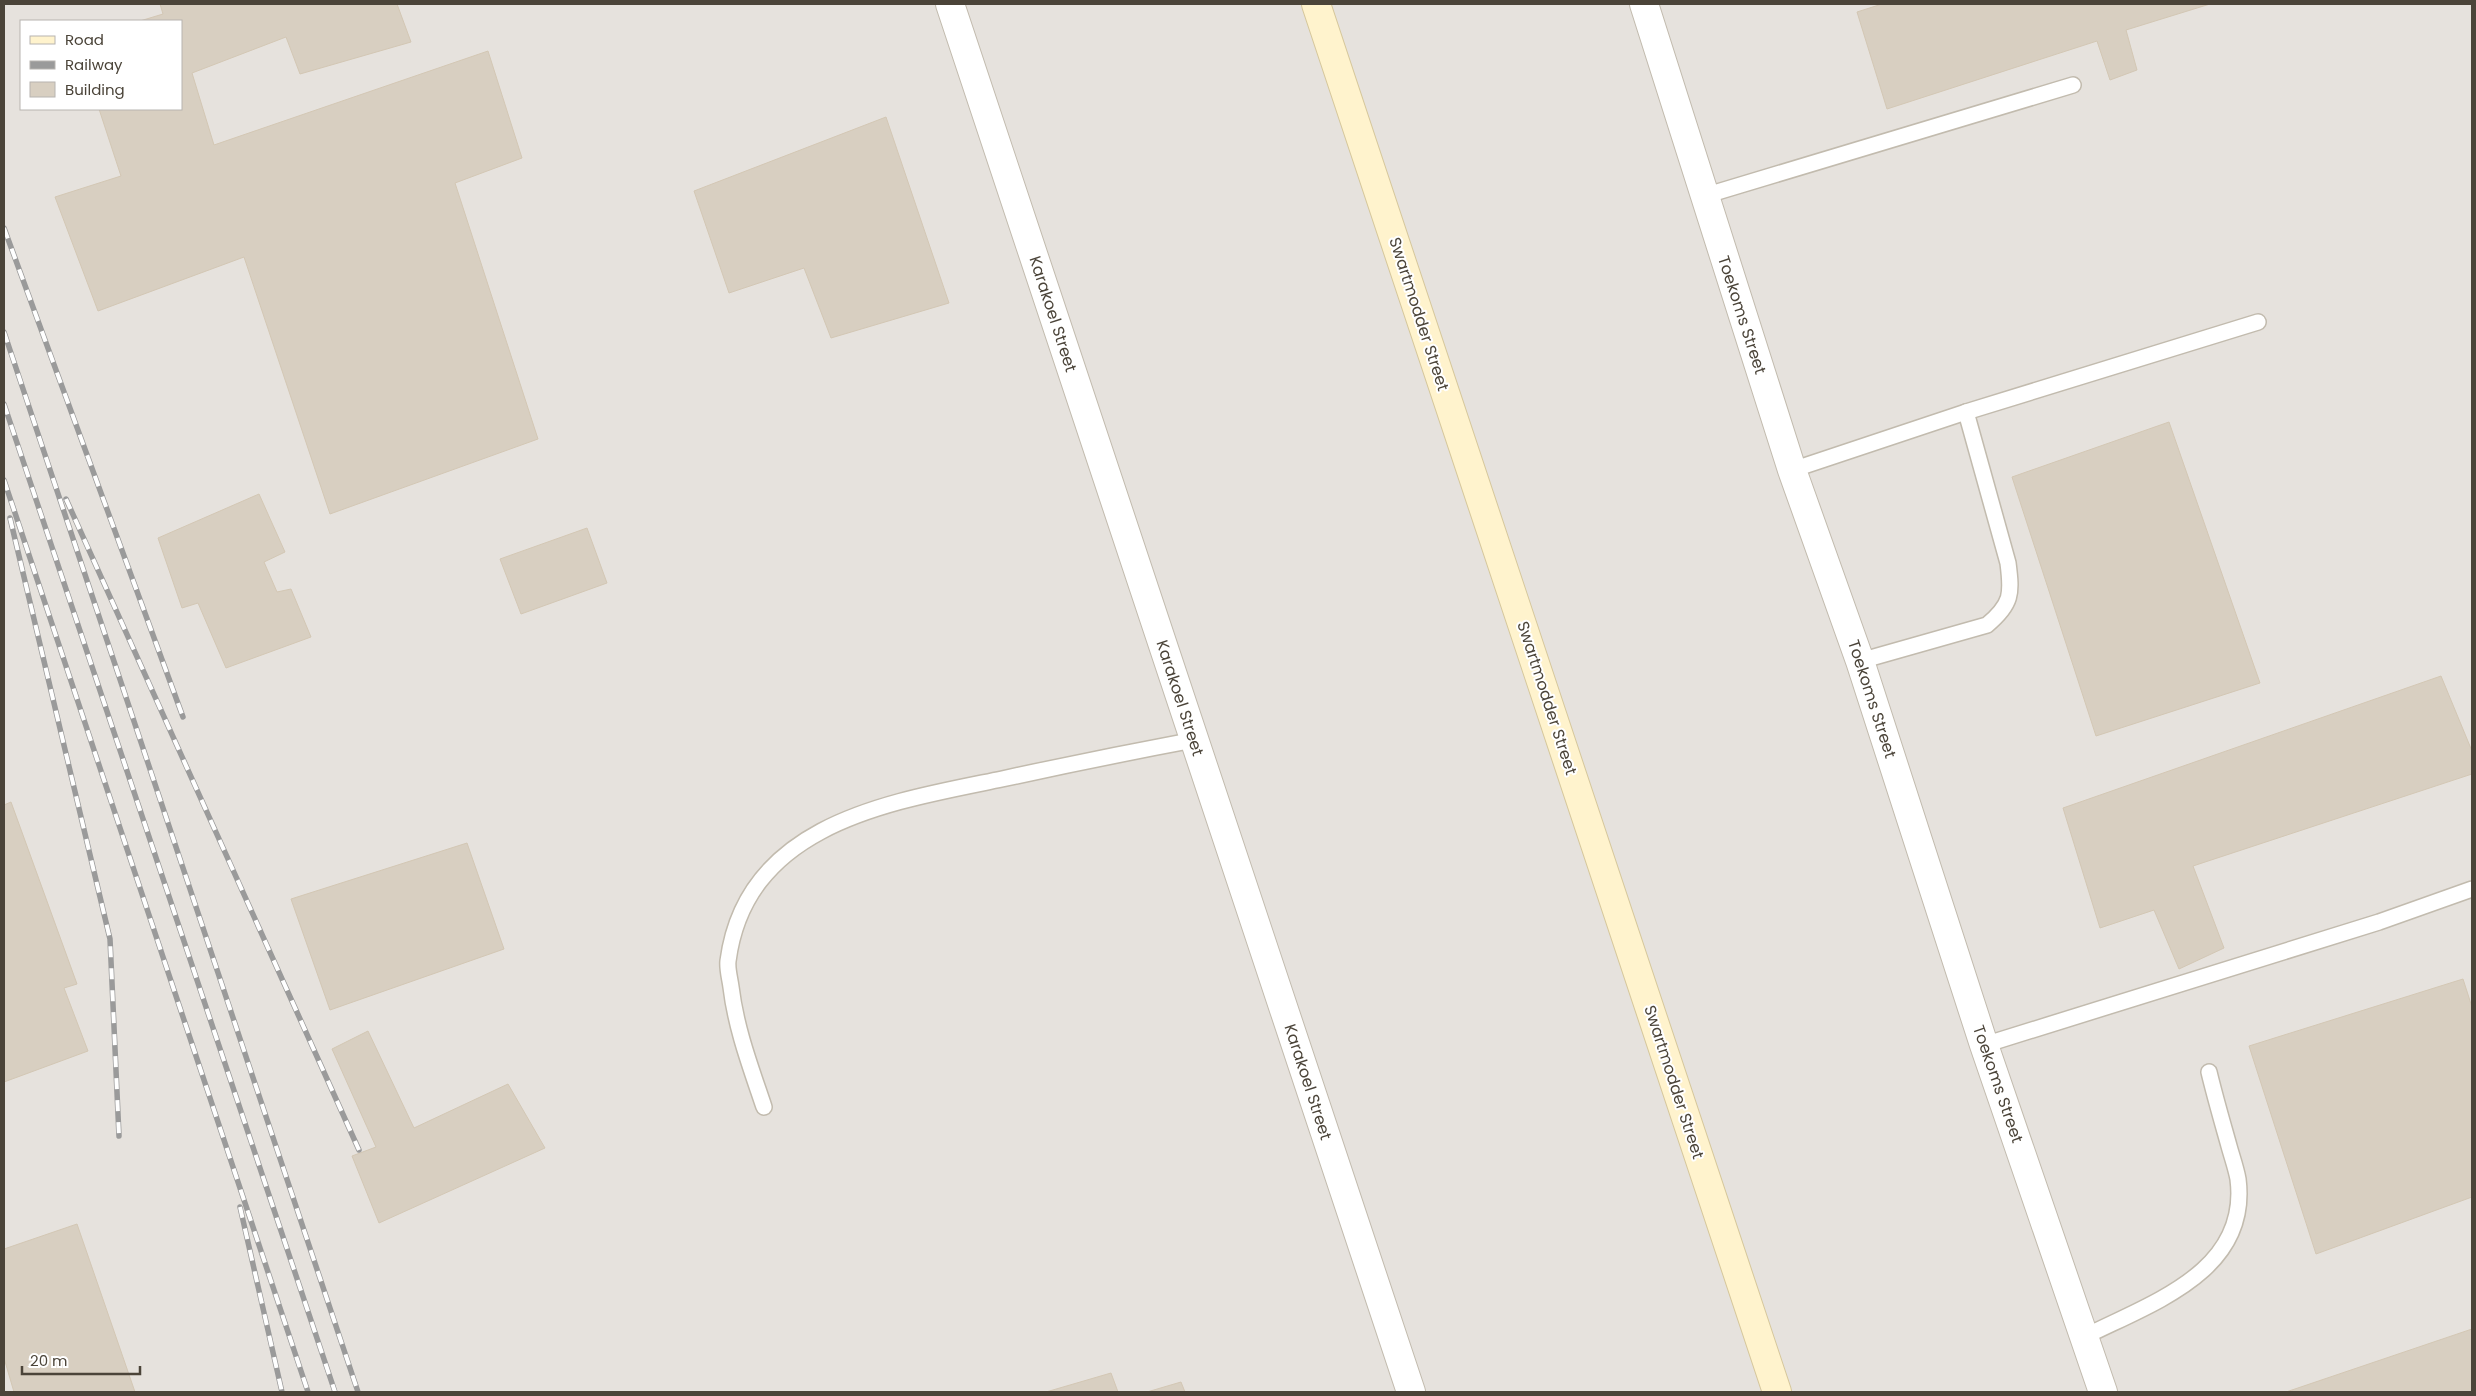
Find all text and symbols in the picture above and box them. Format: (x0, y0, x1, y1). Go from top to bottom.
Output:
legend (20, 20, 182, 110)
text: Road (65, 29, 104, 50)
text: Railway (65, 54, 123, 75)
text: Building (65, 79, 125, 100)
street label: Swartmodder Street (1383, 234, 1455, 394)
street label: Karakoel Street (1023, 253, 1083, 375)
street label: Toekoms Street (1712, 253, 1772, 377)
street label: Swartmodder Street (1511, 618, 1583, 778)
street label: Karakoel Street (1150, 637, 1210, 759)
street label: Toekoms Street (1842, 637, 1902, 761)
street label: Swartmodder Street (1638, 1002, 1710, 1162)
street label: Karakoel Street (1278, 1021, 1338, 1143)
street label: Toekoms Street (1967, 1022, 2029, 1146)
scale bar (22, 1344, 140, 1376)
text: 20 m (30, 1350, 68, 1371)

